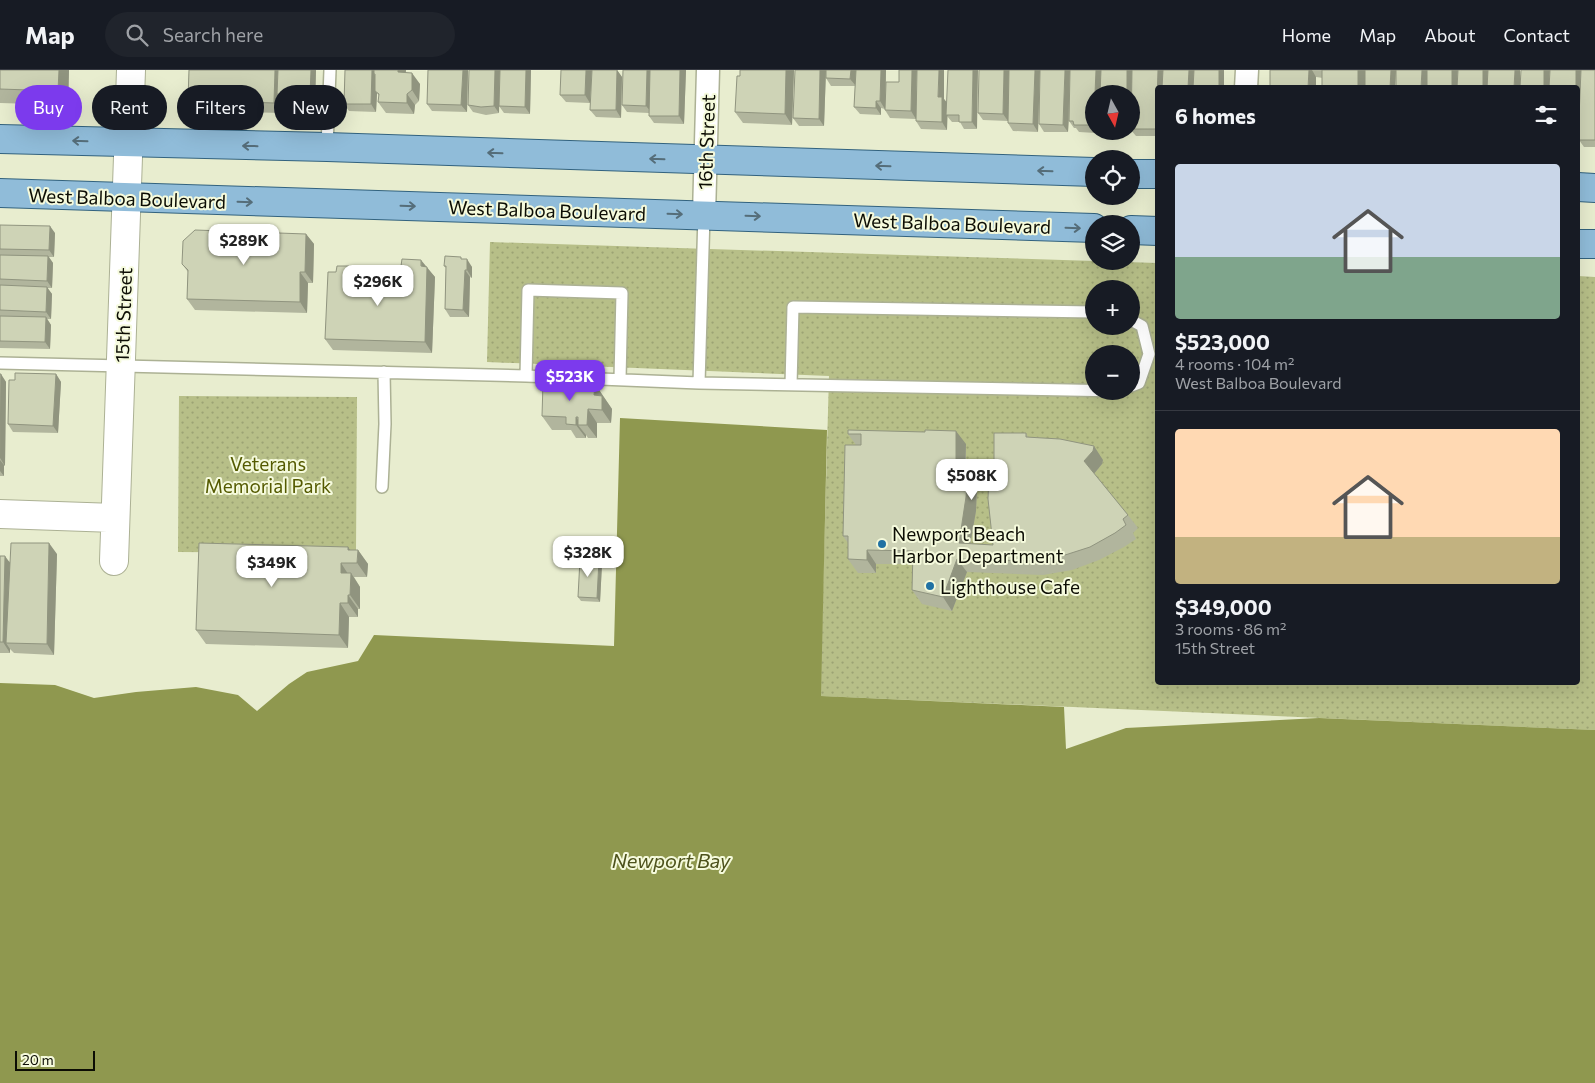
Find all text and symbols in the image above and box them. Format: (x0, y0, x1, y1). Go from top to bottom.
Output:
search box (105, 12, 455, 57)
text: Map (25, 20, 75, 49)
icon: search (123, 21, 151, 49)
text: Search here (163, 23, 263, 46)
text: Home (1282, 24, 1331, 46)
text: Map (1359, 24, 1396, 46)
text: About (1424, 24, 1476, 46)
text: Contact (1504, 24, 1570, 46)
chip: Buy (15, 85, 82, 130)
chip: Rent (92, 85, 167, 130)
chip: Filters (177, 85, 264, 130)
chip: New (274, 85, 347, 130)
north arrow (1085, 85, 1140, 140)
map controls (1085, 85, 1140, 400)
street label: 16th Street (693, 94, 719, 190)
icon: filters (1532, 101, 1560, 129)
text: 6 homes (1175, 103, 1256, 128)
one-way arrow (72, 137, 88, 146)
one-way arrow (242, 141, 258, 150)
one-way arrow (487, 148, 503, 158)
button: locate (1085, 150, 1140, 205)
one-way arrow (649, 154, 665, 163)
one-way arrow (875, 161, 891, 171)
one-way arrow (1037, 166, 1054, 176)
street label: West Balboa Boulevard (28, 183, 226, 213)
street label: West Balboa Boulevard (448, 195, 646, 225)
icon: home (1323, 196, 1413, 286)
one-way arrow (237, 197, 253, 207)
one-way arrow (400, 202, 416, 211)
street label: West Balboa Boulevard (853, 208, 1051, 238)
one-way arrow (667, 209, 683, 219)
one-way arrow (745, 212, 761, 221)
button: layers (1085, 215, 1140, 270)
one-way arrow (1065, 223, 1081, 232)
pin: $289K (209, 224, 279, 266)
text: $289K (219, 230, 269, 249)
pin: $296K (343, 264, 413, 307)
street label: 15th Street (110, 267, 136, 363)
text: $296K (353, 271, 403, 290)
button: + (1085, 280, 1140, 335)
text: $523,000 (1175, 329, 1270, 354)
button: − (1085, 345, 1140, 400)
text: 4 rooms · 104 m² (1175, 354, 1294, 373)
pin: $523K (535, 360, 605, 402)
text: $523K (546, 366, 594, 385)
text: West Balboa Boulevard (1175, 373, 1342, 392)
park label: Veterans Memorial Park (205, 452, 331, 497)
pin: $508K (937, 458, 1007, 501)
icon: home (1323, 462, 1413, 552)
text: $508K (947, 465, 997, 484)
place label: Newport Beach Harbor Department (892, 522, 1064, 567)
pin: $328K (553, 536, 623, 578)
marker: Newport Beach Harbor Department (876, 538, 888, 550)
text: $328K (564, 542, 612, 561)
pin: $349K (237, 546, 307, 588)
text: $349K (247, 552, 297, 571)
place label: Lighthouse Cafe (940, 575, 1080, 598)
marker: Lighthouse Cafe (924, 580, 936, 592)
text: $349,000 (1175, 594, 1272, 619)
text: 3 rooms · 86 m² (1175, 619, 1286, 638)
text: 15th Street (1175, 638, 1255, 657)
water label: Newport Bay (612, 848, 731, 872)
scale bar (15, 1048, 95, 1071)
text: 20 m (22, 1051, 54, 1068)

